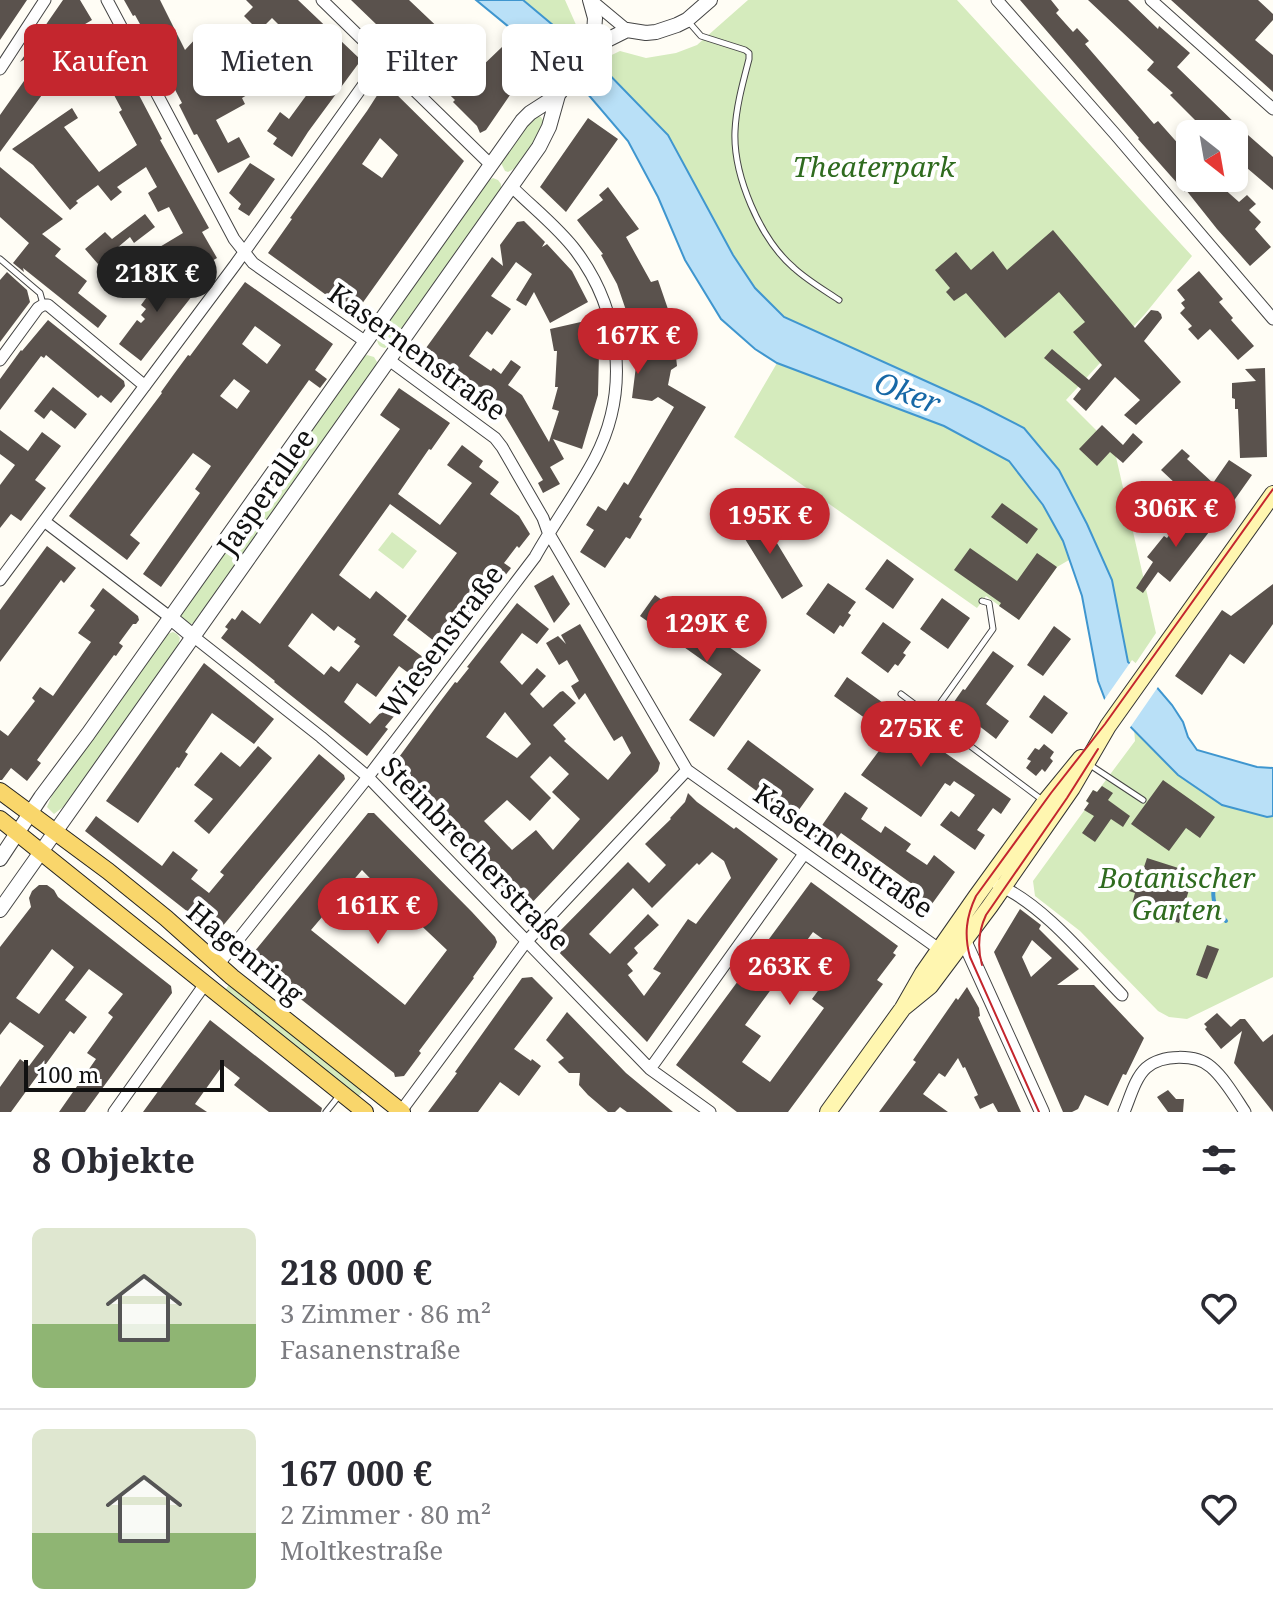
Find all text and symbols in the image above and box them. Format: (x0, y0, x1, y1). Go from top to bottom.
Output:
chip: Kaufen (24, 24, 177, 96)
chip: Mieten (193, 24, 342, 96)
chip: Filter (358, 24, 486, 96)
chip: Neu (502, 24, 612, 96)
north arrow (1176, 120, 1248, 192)
map controls (1176, 120, 1248, 192)
park label: Theaterpark (793, 147, 956, 185)
pin: 218K € (92, 246, 222, 314)
text: 218K € (115, 254, 199, 290)
street label: Kasernenstraße (321, 274, 515, 428)
pin: 167K € (573, 308, 703, 376)
text: 167K € (596, 316, 680, 352)
water label: Oker (869, 361, 948, 424)
street label: Jasperallee (207, 420, 323, 563)
pin: 306K € (1111, 481, 1241, 549)
pin: 195K € (705, 488, 835, 556)
text: 306K € (1134, 489, 1218, 525)
text: 195K € (728, 496, 812, 532)
street label: Wiesenstraße (371, 557, 511, 725)
pin: 129K € (642, 596, 772, 664)
text: 129K € (665, 604, 749, 640)
pin: 275K € (856, 701, 986, 769)
text: 275K € (879, 709, 963, 745)
street label: Steinbrecherstraße (373, 748, 579, 958)
street label: Kasernenstraße (747, 774, 941, 926)
park label: Botanischer Garten (1098, 858, 1256, 928)
pin: 161K € (313, 878, 443, 946)
text: 161K € (336, 886, 420, 922)
street label: Hagenring (180, 892, 312, 1012)
pin: 263K € (725, 939, 855, 1007)
text: 263K € (748, 947, 832, 983)
scale bar (24, 1056, 224, 1092)
text: 100 m (36, 1059, 99, 1089)
text: 8 Objekte (32, 1137, 195, 1183)
icon: filters (1197, 1138, 1241, 1182)
text: 218 000 € (280, 1249, 432, 1295)
icon: home (96, 1260, 192, 1356)
icon: heart (1197, 1286, 1241, 1330)
text: 3 Zimmer · 86 m² (280, 1295, 491, 1331)
text: Fasanenstraße (280, 1331, 461, 1367)
text: 167 000 € (280, 1450, 432, 1496)
icon: home (96, 1461, 192, 1557)
icon: heart (1197, 1487, 1241, 1531)
text: 2 Zimmer · 80 m² (280, 1496, 491, 1532)
text: Moltkestraße (280, 1532, 443, 1568)

